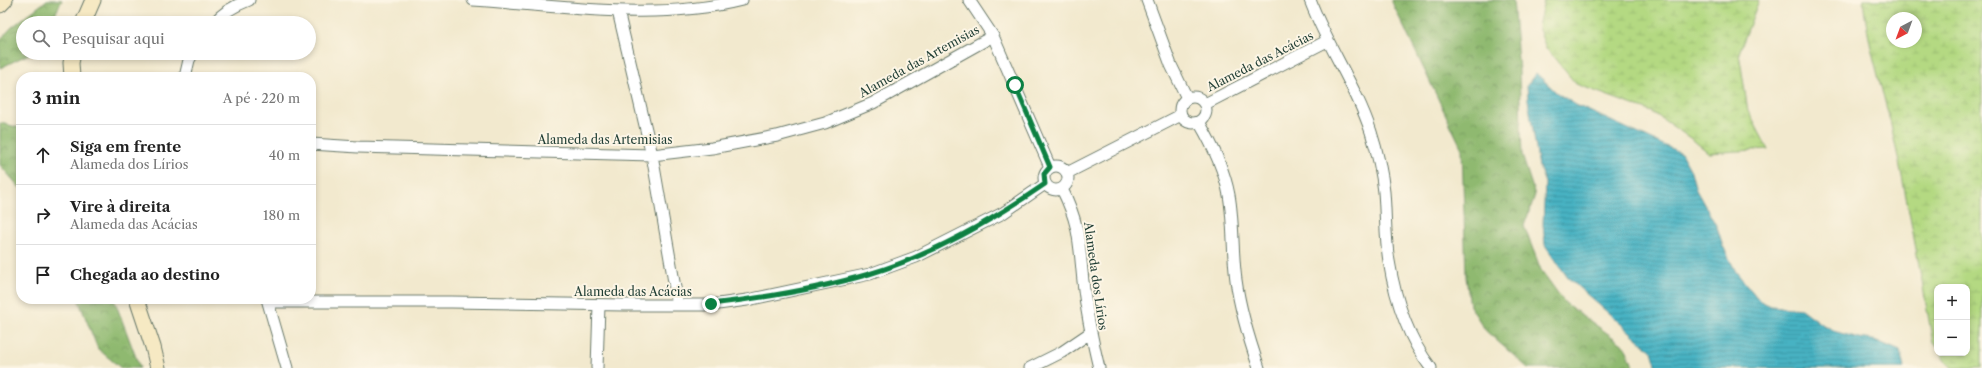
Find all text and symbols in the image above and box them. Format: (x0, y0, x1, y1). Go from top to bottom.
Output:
north arrow (1886, 12, 1922, 48)
search box (16, 16, 316, 60)
street label: Alameda das Artemisias (855, 22, 982, 101)
icon: search (30, 27, 52, 49)
street label: Alameda das Acácias (1203, 28, 1316, 95)
text: Pesquisar aqui (62, 29, 165, 48)
route start (1006, 76, 1024, 94)
text: 3 min (32, 88, 81, 108)
text: A pé · 220 m (223, 90, 300, 106)
street label: Alameda das Artemisias (536, 132, 673, 147)
text: Siga em frente (70, 137, 181, 156)
icon: ahead (32, 144, 54, 166)
text: 40 m (269, 147, 300, 163)
text: Alameda dos Lírios (70, 156, 188, 172)
text: Vire à direita (70, 197, 170, 216)
icon: right (32, 204, 54, 226)
text: 180 m (263, 207, 300, 223)
text: Alameda das Acácias (70, 216, 198, 232)
street label: Alameda dos Lírios (1081, 220, 1111, 331)
icon: arrive (32, 264, 54, 286)
text: Chegada ao destino (70, 265, 220, 284)
street label: Alameda das Acácias (573, 284, 692, 299)
map controls (1934, 284, 1970, 356)
button: + (1934, 284, 1970, 320)
route end (702, 295, 720, 313)
button: − (1934, 320, 1970, 356)

